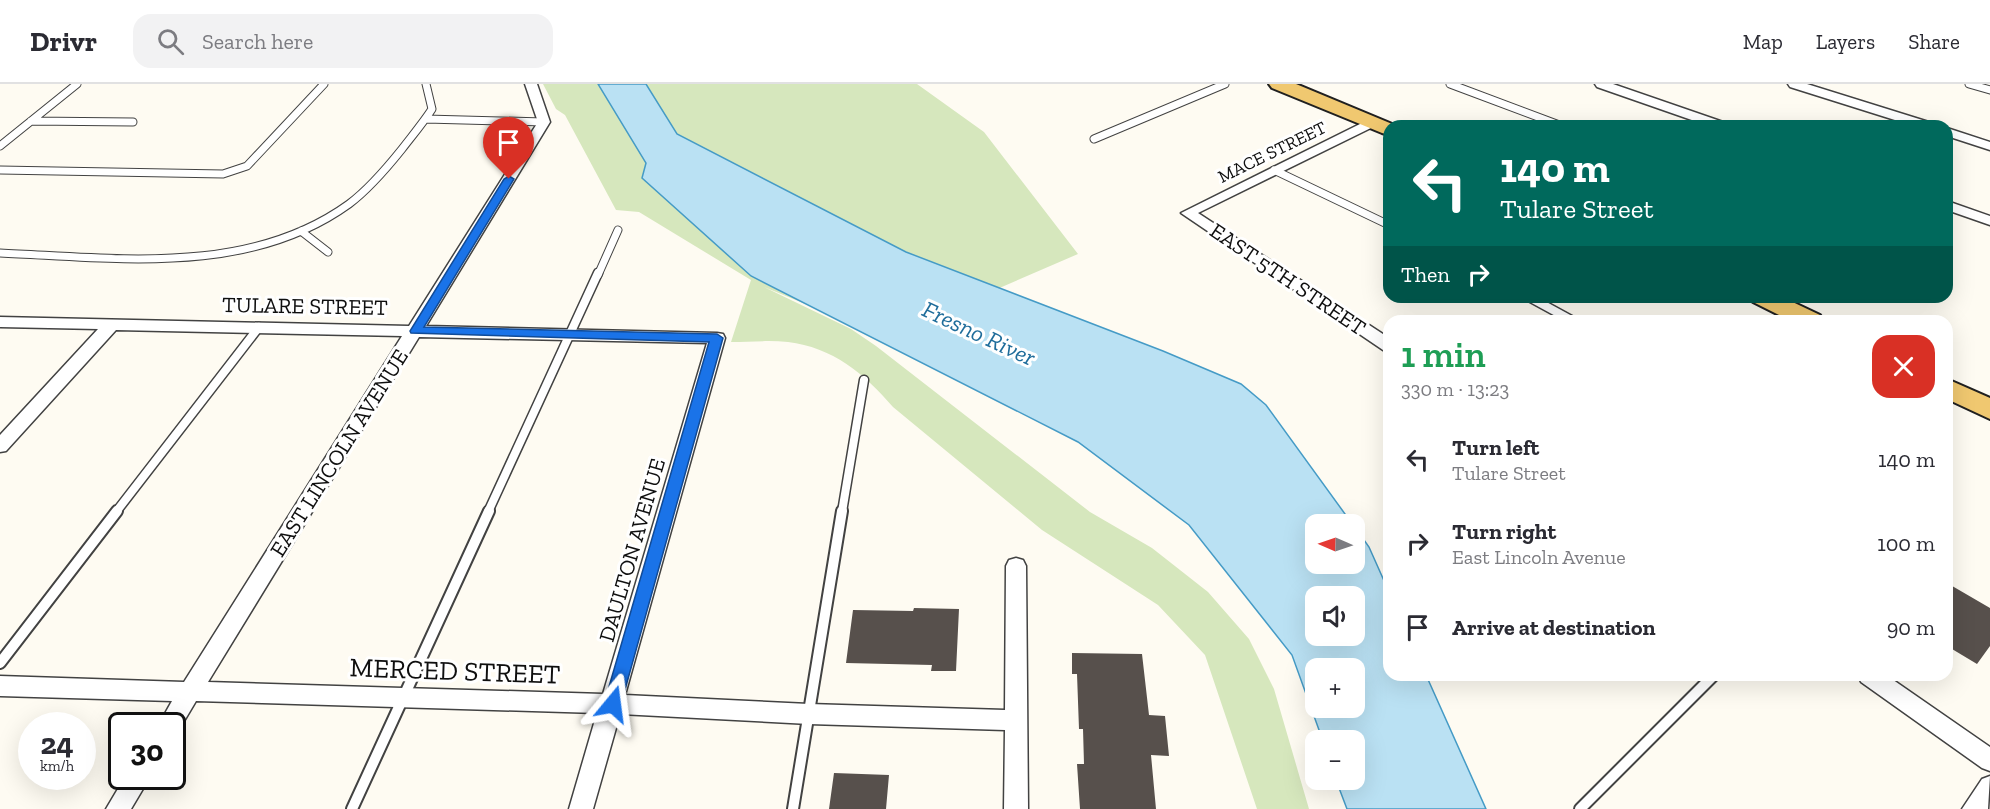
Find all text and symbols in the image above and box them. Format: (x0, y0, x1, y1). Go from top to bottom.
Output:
search box (133, 14, 553, 68)
text: Drivr (30, 25, 97, 58)
icon: search (154, 25, 187, 58)
text: Search here (202, 28, 313, 55)
text: Map (1743, 29, 1783, 54)
text: Layers (1816, 29, 1875, 54)
text: Share (1908, 29, 1960, 54)
street label: MACE STREET (1214, 116, 1330, 188)
pin (483, 117, 534, 179)
icon: arrive (492, 126, 525, 159)
text: 140 m (1500, 142, 1610, 193)
icon: left (1401, 144, 1479, 222)
text: Tulare Street (1500, 193, 1653, 225)
street label: EAST 5TH STREET (1205, 217, 1371, 341)
icon: right (1462, 258, 1495, 291)
text: Then (1401, 261, 1450, 288)
street label: TULARE STREET (222, 291, 388, 321)
water label: Fresno River (918, 294, 1041, 372)
text: 1 min (1401, 333, 1486, 376)
button: close (1872, 335, 1935, 398)
street label: EAST LINCOLN AVENUE (264, 344, 414, 562)
text: 330 m · 13:23 (1401, 377, 1509, 401)
text: Turn left (1452, 434, 1539, 461)
icon: left (1401, 443, 1434, 476)
text: 140 m (1878, 446, 1935, 473)
street label: DAULTON AVENUE (593, 455, 671, 645)
text: Tulare Street (1452, 461, 1566, 485)
north arrow (1305, 514, 1365, 574)
map controls (1305, 514, 1365, 790)
text: Turn right (1452, 518, 1556, 545)
icon: right (1401, 527, 1434, 560)
text: 100 m (1877, 530, 1935, 557)
text: East Lincoln Avenue (1452, 545, 1626, 569)
button: sound (1305, 586, 1365, 646)
icon: arrive (1401, 611, 1434, 644)
text: Arrive at destination (1452, 614, 1655, 641)
text: 90 m (1887, 614, 1935, 641)
street label: MERCED STREET (349, 651, 561, 691)
button: + (1305, 658, 1365, 718)
position arrow (581, 672, 645, 736)
speed limit sign: 30 (108, 712, 186, 790)
text: 24 (40, 726, 74, 762)
button: − (1305, 730, 1365, 790)
text: km/h (40, 757, 74, 775)

